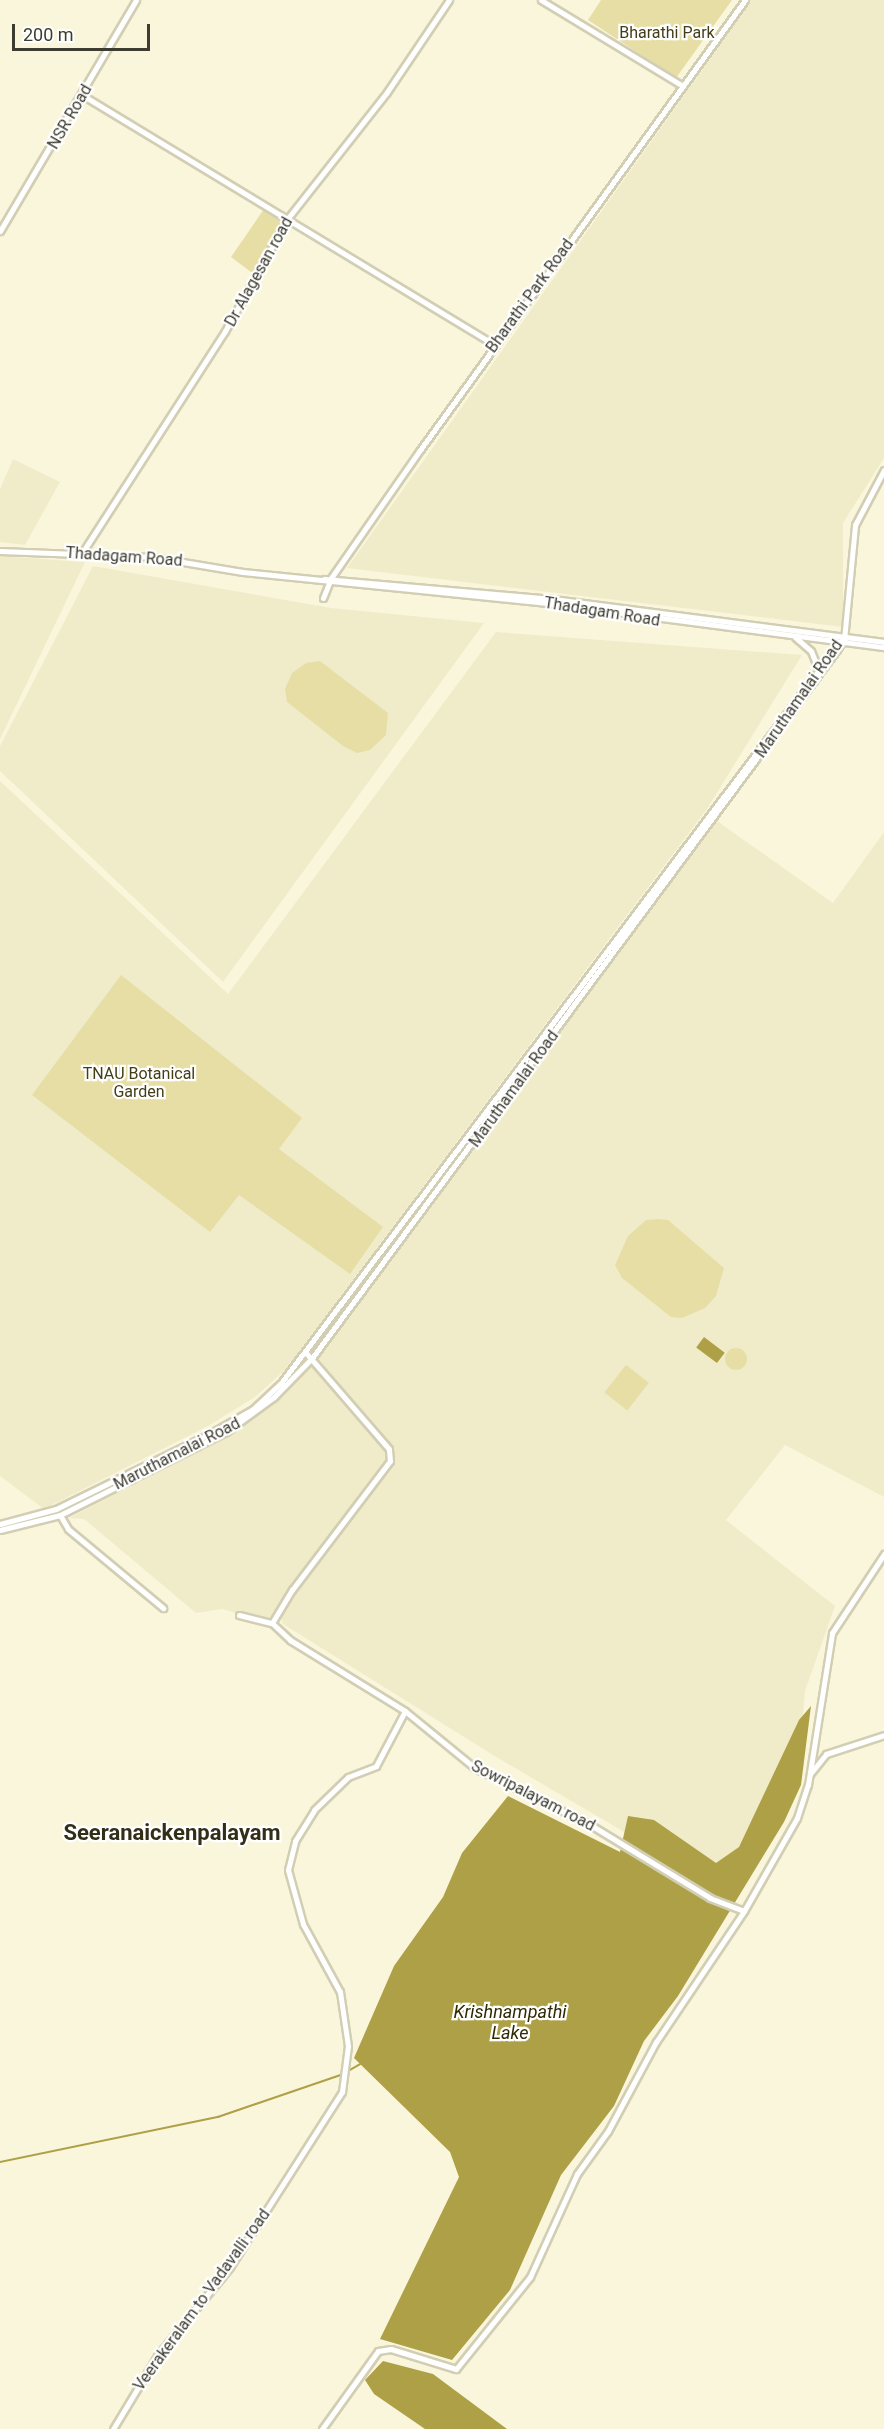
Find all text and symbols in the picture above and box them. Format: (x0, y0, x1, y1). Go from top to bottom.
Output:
scale bar (15, 12, 153, 50)
park label: Bharathi Park (619, 23, 715, 43)
text: 200 m (23, 24, 74, 45)
street label: NSR Road (44, 81, 96, 153)
street label: Dr Alagesan road (221, 214, 297, 330)
street label: Bharathi Park Road (482, 235, 578, 357)
street label: Thadagam Road (65, 543, 183, 571)
street label: Thadagam Road (543, 593, 661, 631)
street label: Maruthamalai Road (751, 636, 847, 762)
street label: Maruthamalai Road (465, 1027, 563, 1151)
park label: TNAU Botanical Garden (83, 1064, 195, 1102)
street label: Maruthamalai Road (110, 1414, 244, 1494)
street label: Sowripalayam road (468, 1756, 598, 1836)
district label: Seeranaickenpalayam (63, 1820, 281, 1846)
water label: Krishnampathi Lake (453, 2002, 567, 2044)
street label: Veerakeralam to Vadavalli road (130, 2205, 274, 2395)

